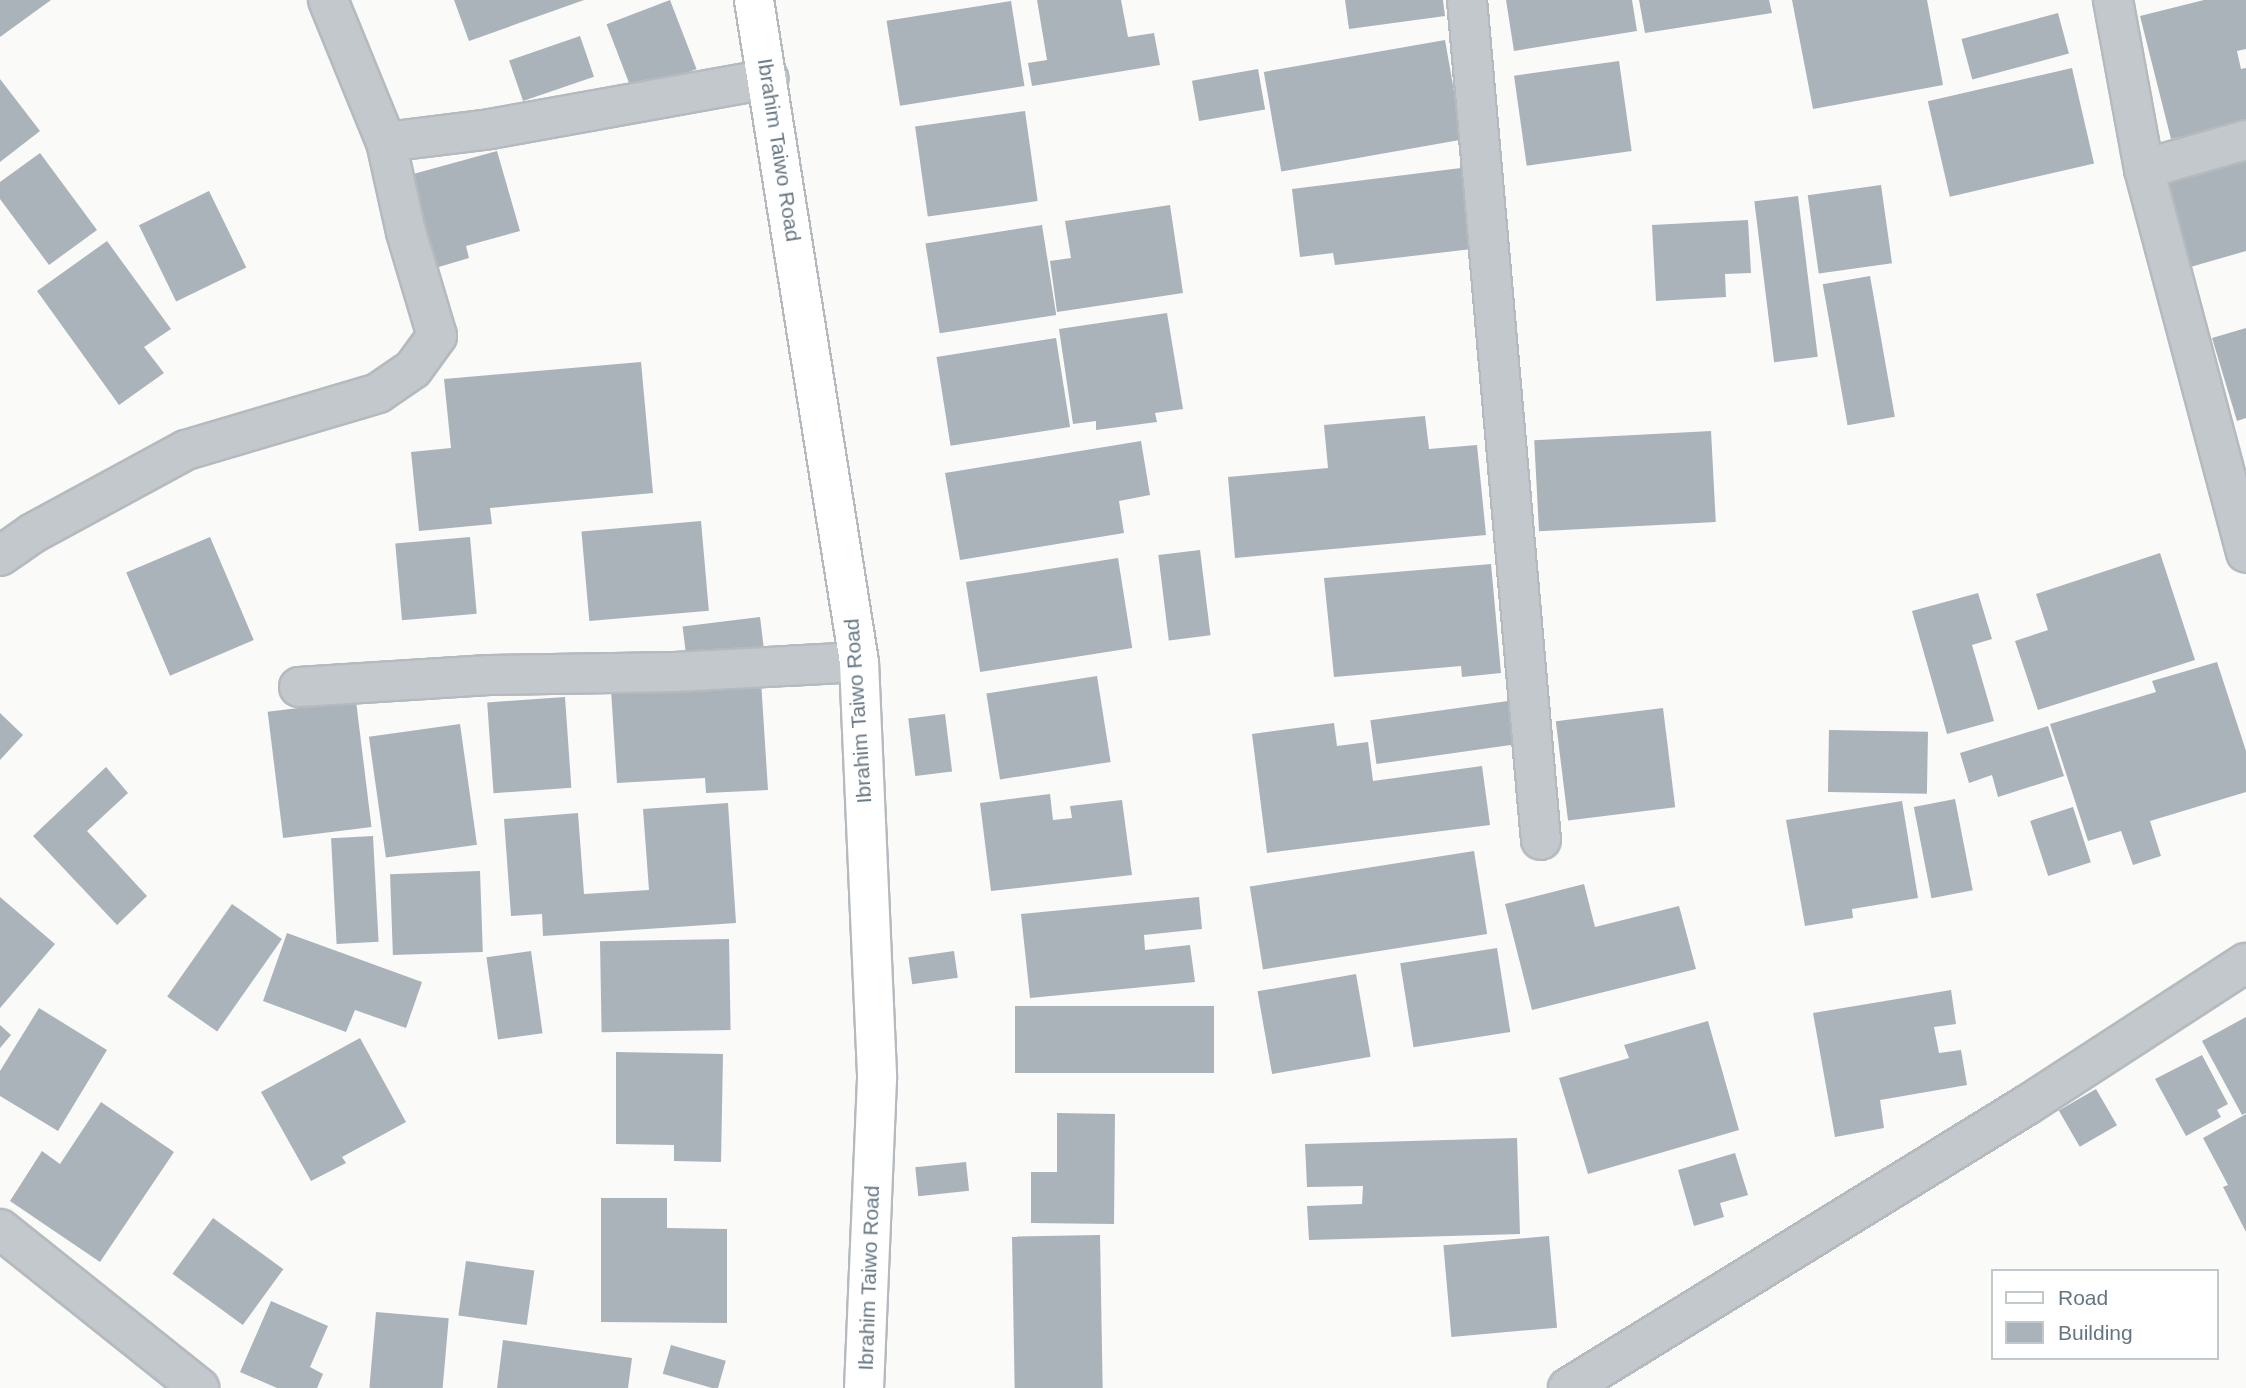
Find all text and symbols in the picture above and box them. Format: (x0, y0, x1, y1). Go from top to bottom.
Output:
street label: Ibrahim Taiwo Road (752, 56, 806, 244)
street label: Ibrahim Taiwo Road (839, 618, 877, 804)
street label: Ibrahim Taiwo Road (853, 1185, 885, 1371)
legend (1990, 1269, 2218, 1360)
text: Road (2058, 1286, 2108, 1309)
text: Building (2058, 1321, 2133, 1344)

